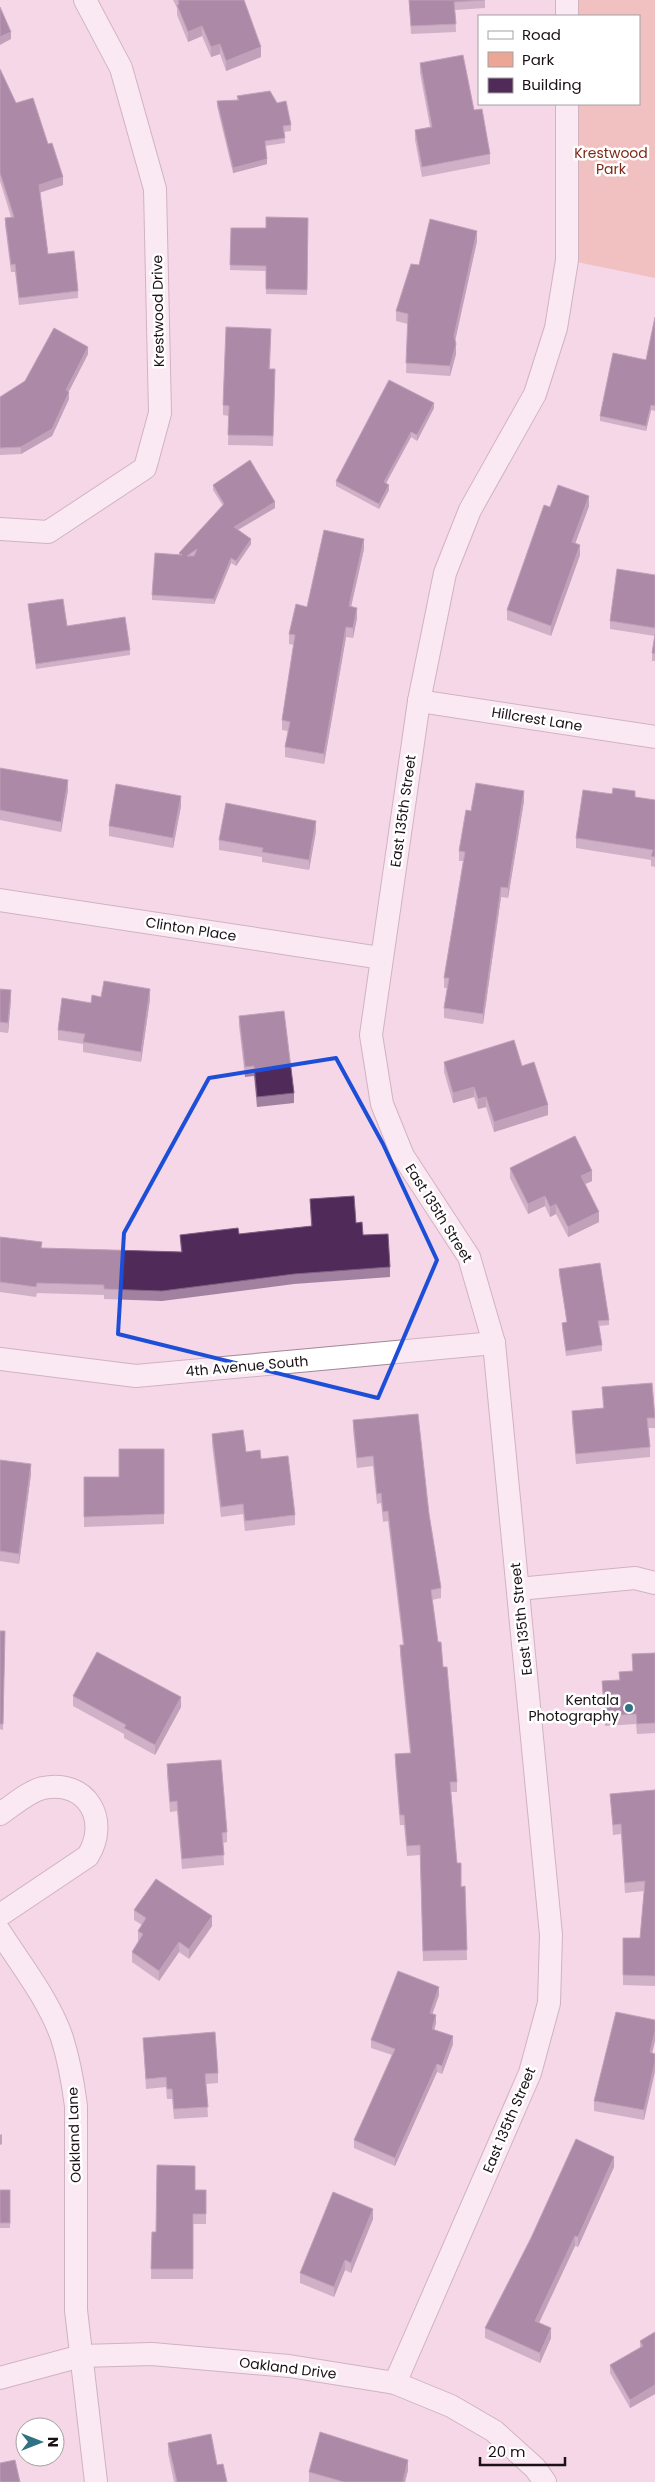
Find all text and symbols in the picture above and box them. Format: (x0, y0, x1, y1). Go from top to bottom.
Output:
legend (478, 15, 640, 105)
text: Road (522, 24, 561, 45)
text: Park (522, 49, 554, 70)
text: Building (522, 74, 582, 95)
park label: Krestwood Park (574, 143, 648, 179)
street label: Krestwood Drive (147, 254, 169, 367)
street label: Hillcrest Lane (490, 702, 584, 736)
street label: East 135th Street (385, 754, 421, 868)
street label: Clinton Place (144, 912, 238, 946)
street label: East 135th Street (401, 1160, 477, 1266)
street label: 4th Avenue South (185, 1351, 309, 1381)
street label: East 135th Street (505, 1562, 537, 1676)
place label: Kentala Photography (528, 1690, 619, 1726)
marker: Kentala Photography (623, 1702, 635, 1714)
street label: East 135th Street (478, 2064, 540, 2176)
street label: Oakland Lane (62, 2086, 86, 2183)
street label: Oakland Drive (238, 2352, 338, 2384)
north arrow (15, 2417, 65, 2467)
scale bar (480, 2434, 565, 2466)
text: N (43, 2437, 63, 2447)
text: 20 m (488, 2441, 526, 2462)

